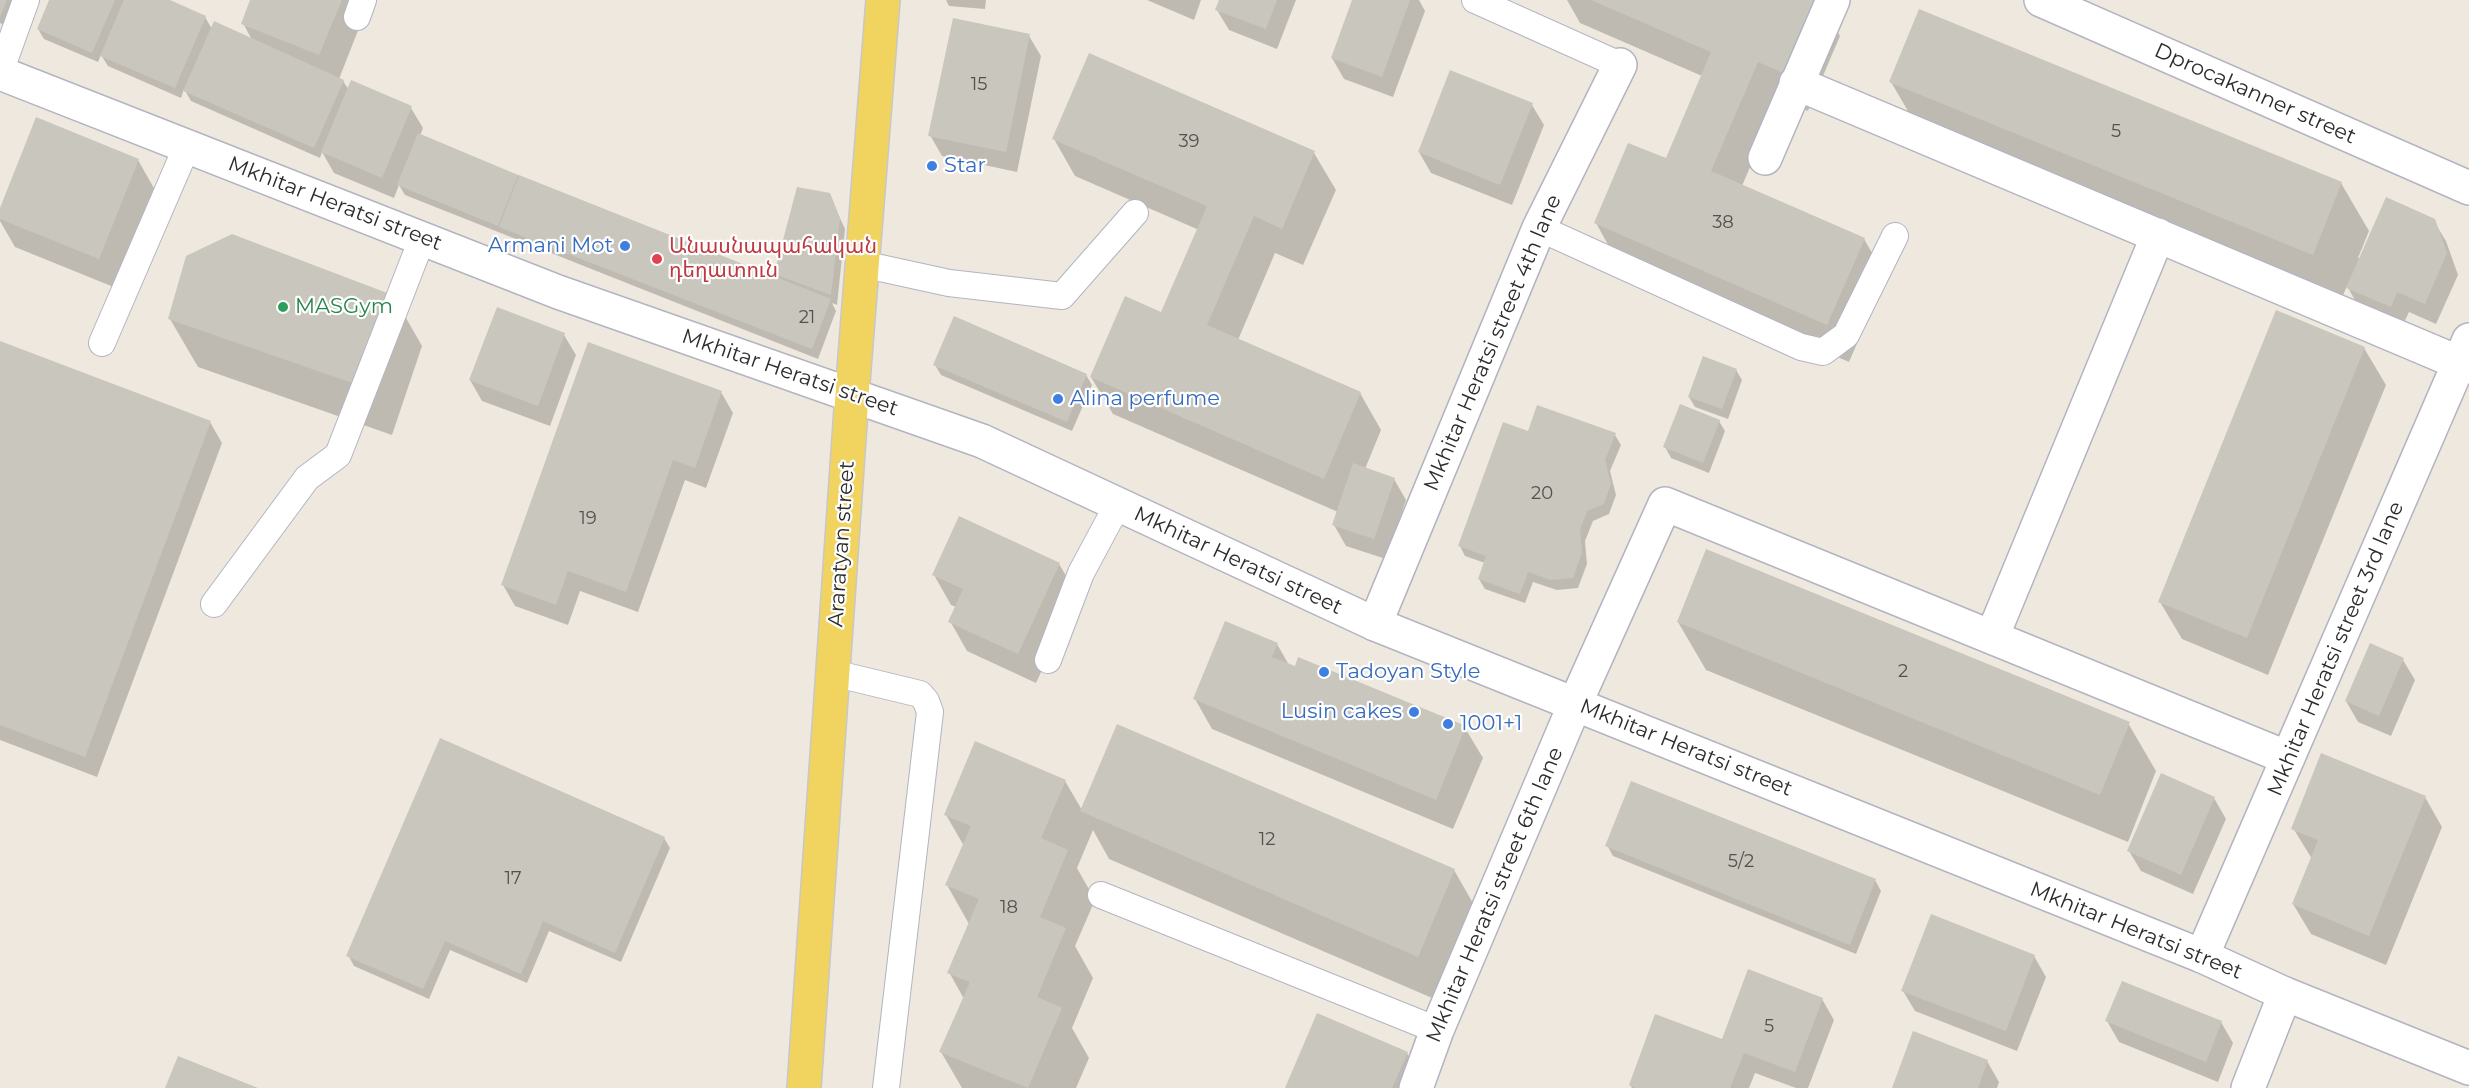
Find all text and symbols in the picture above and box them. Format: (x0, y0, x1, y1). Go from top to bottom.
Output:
street label: Dprocakanner street (2150, 38, 2360, 150)
house number: 15 (971, 74, 987, 96)
house number: 5 (2111, 121, 2121, 143)
house number: 39 (1178, 131, 1200, 153)
street label: Mkhitar Heratsi street (224, 152, 446, 256)
place label: Star (944, 153, 986, 179)
marker: Star (925, 159, 939, 173)
street label: Mkhitar Heratsi street 4th lane (1419, 191, 1567, 495)
house number: 38 (1712, 212, 1734, 234)
place label: Armani Mot (488, 233, 613, 259)
place label: Անասնապահական դեղատուն (669, 234, 877, 284)
marker: Armani Mot (618, 239, 632, 253)
marker: Անասնապահական դեղատուն (650, 252, 664, 266)
place label: MASGym (295, 294, 393, 320)
marker: MASGym (276, 300, 290, 314)
house number: 21 (799, 307, 815, 329)
street label: Mkhitar Heratsi street (679, 324, 901, 422)
place label: Alina perfume (1070, 386, 1220, 412)
marker: Alina perfume (1051, 392, 1065, 406)
street label: Araratyan street (824, 460, 860, 628)
house number: 20 (1531, 483, 1553, 505)
street label: Mkhitar Heratsi street 3rd lane (2262, 498, 2410, 800)
street label: Mkhitar Heratsi street (1130, 502, 1346, 620)
house number: 19 (579, 508, 597, 530)
place label: Tadoyan Style (1336, 659, 1480, 685)
house number: 2 (1898, 661, 1908, 683)
marker: Tadoyan Style (1317, 665, 1331, 679)
street label: Mkhitar Heratsi street (1576, 694, 1796, 802)
place label: Lusin cakes (1281, 699, 1402, 725)
marker: Lusin cakes (1407, 705, 1421, 719)
place label: 1001+1 (1460, 711, 1522, 737)
marker: 1001+1 (1441, 717, 1455, 731)
street label: Mkhitar Heratsi street 6th lane (1421, 743, 1569, 1047)
house number: 12 (1259, 829, 1275, 851)
house number: 5/2 (1728, 851, 1754, 873)
house number: 17 (504, 868, 522, 890)
street label: Mkhitar Heratsi street (2026, 877, 2246, 985)
house number: 18 (1000, 897, 1018, 919)
house number: 5 (1764, 1016, 1774, 1038)

